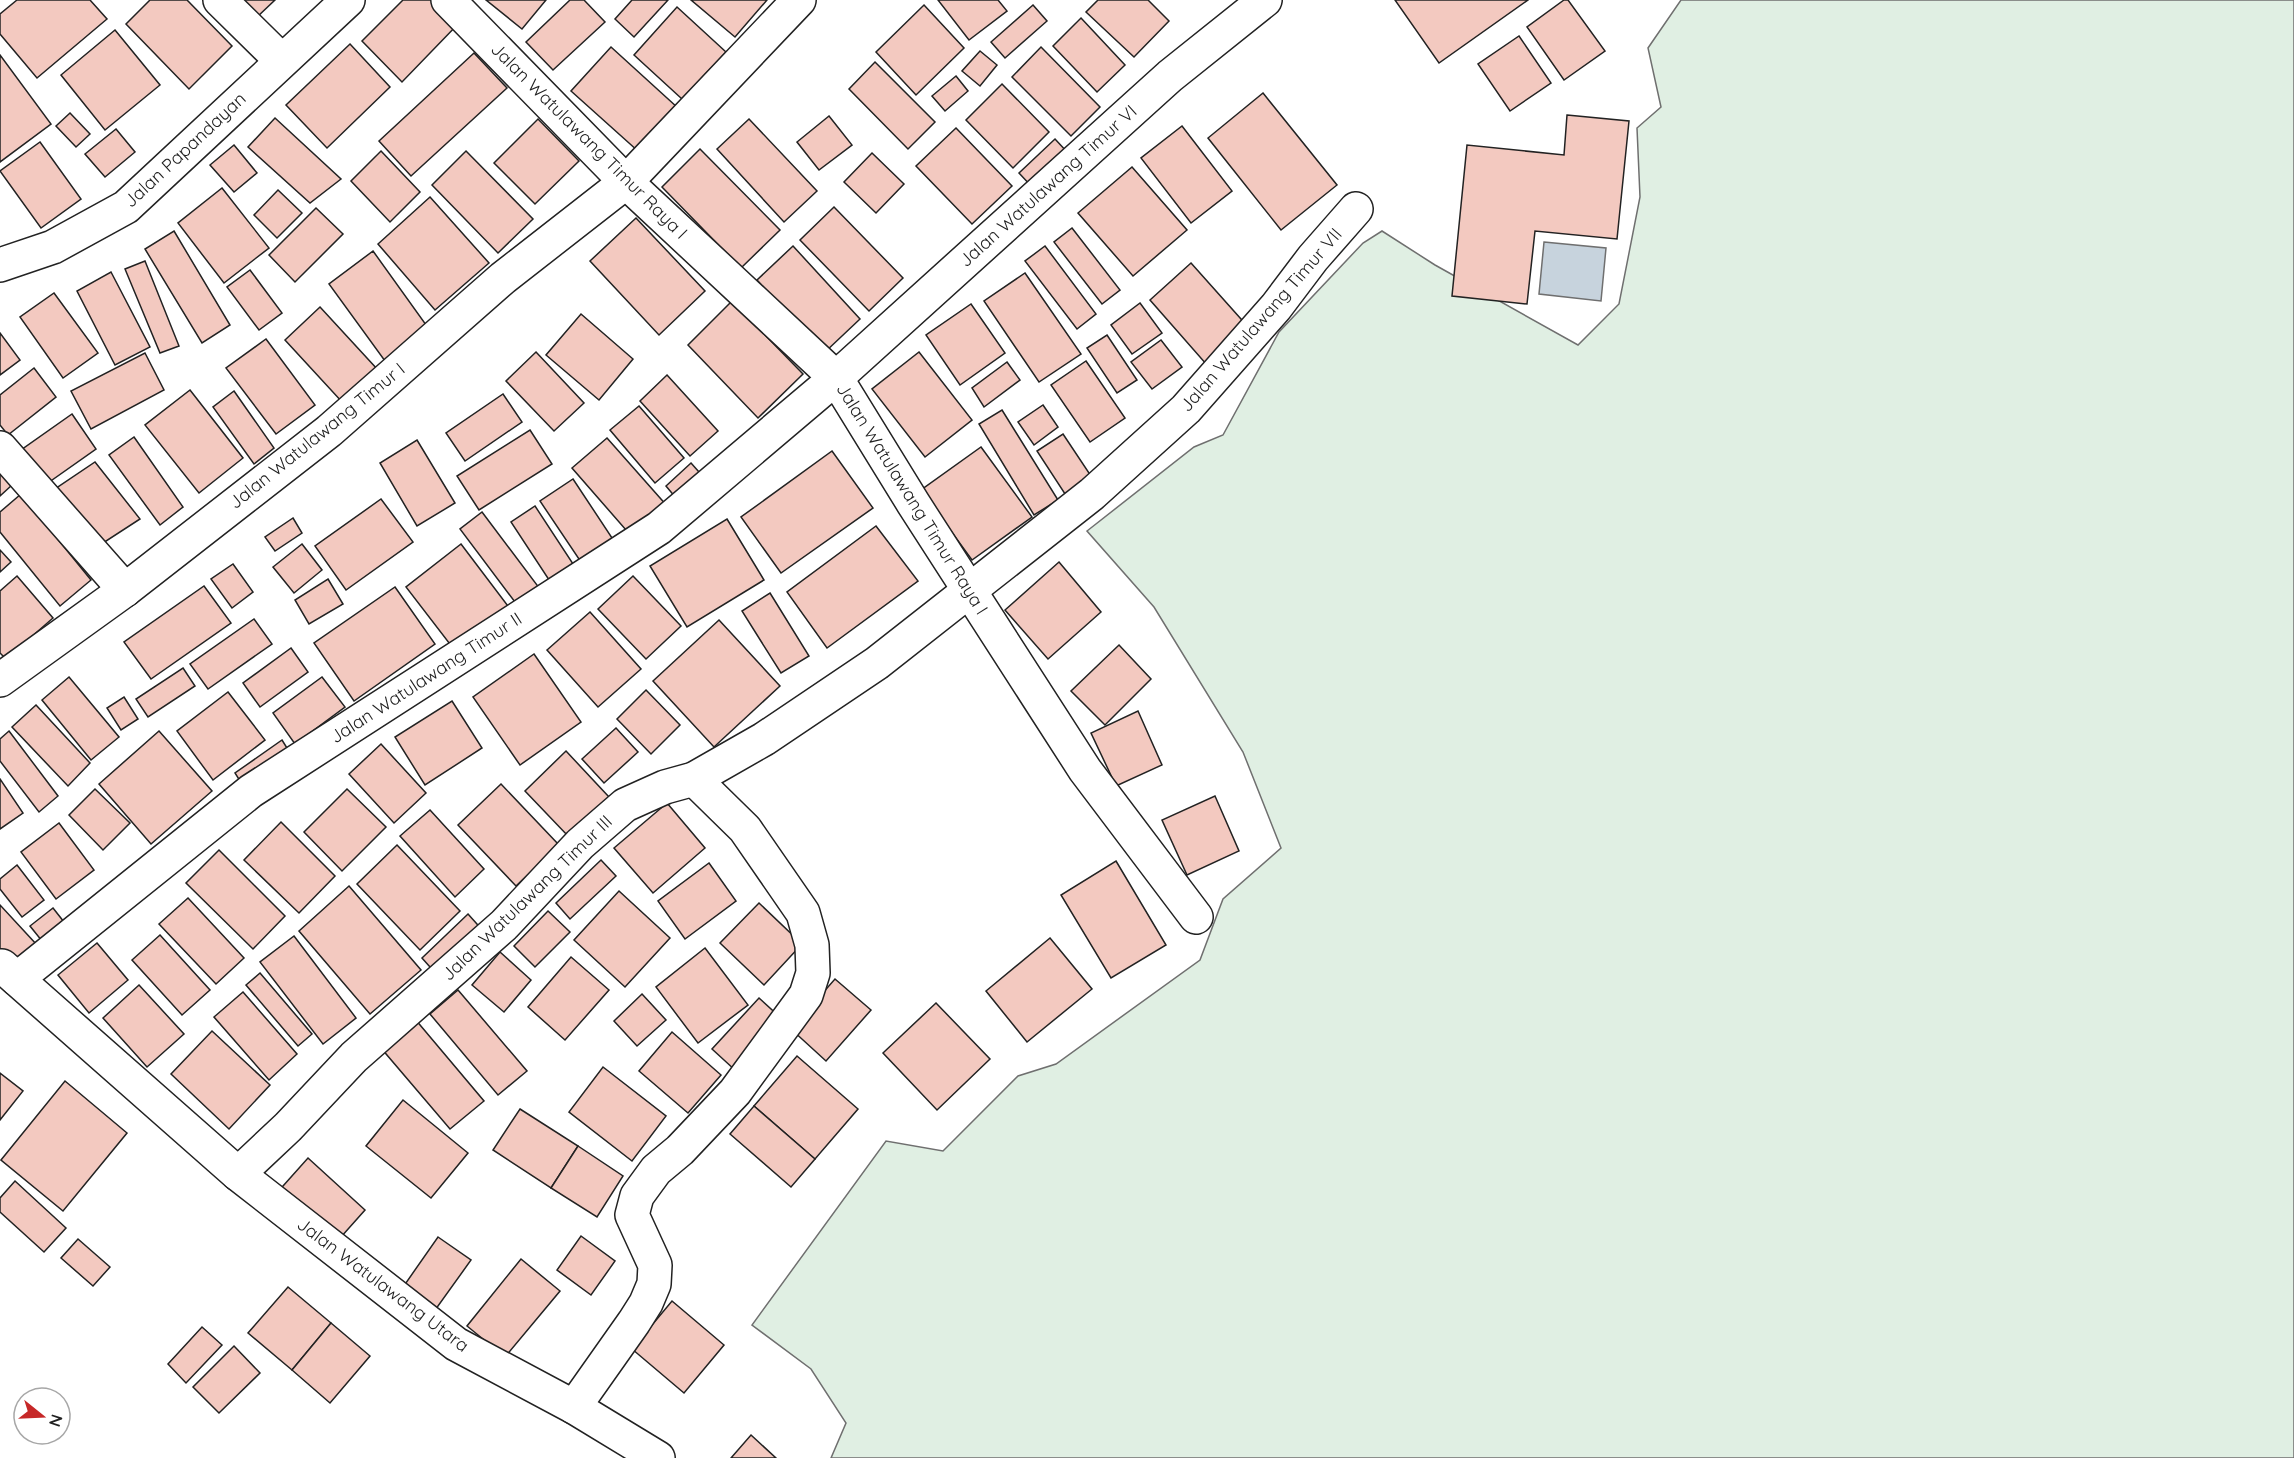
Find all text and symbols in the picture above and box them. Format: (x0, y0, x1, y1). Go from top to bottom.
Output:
street label: Jalan Watulawang Timur Raya I (486, 37, 693, 244)
street label: Jalan Papandayan (119, 87, 251, 212)
street label: Jalan Watulawang Timur VI (954, 100, 1141, 272)
street label: Jalan Watulawang Timur VII (1174, 223, 1347, 416)
street label: Jalan Watulawang Timur I (224, 358, 409, 514)
street label: Jalan Watulawang Timur Raya I (831, 379, 993, 619)
street label: Jalan Watulawang Timur II (325, 607, 526, 748)
street label: Jalan Watulawang Timur III (436, 810, 617, 985)
street label: Jalan Watulawang Utara (293, 1212, 474, 1357)
north arrow (12, 1386, 72, 1446)
text: N (45, 1412, 68, 1429)

